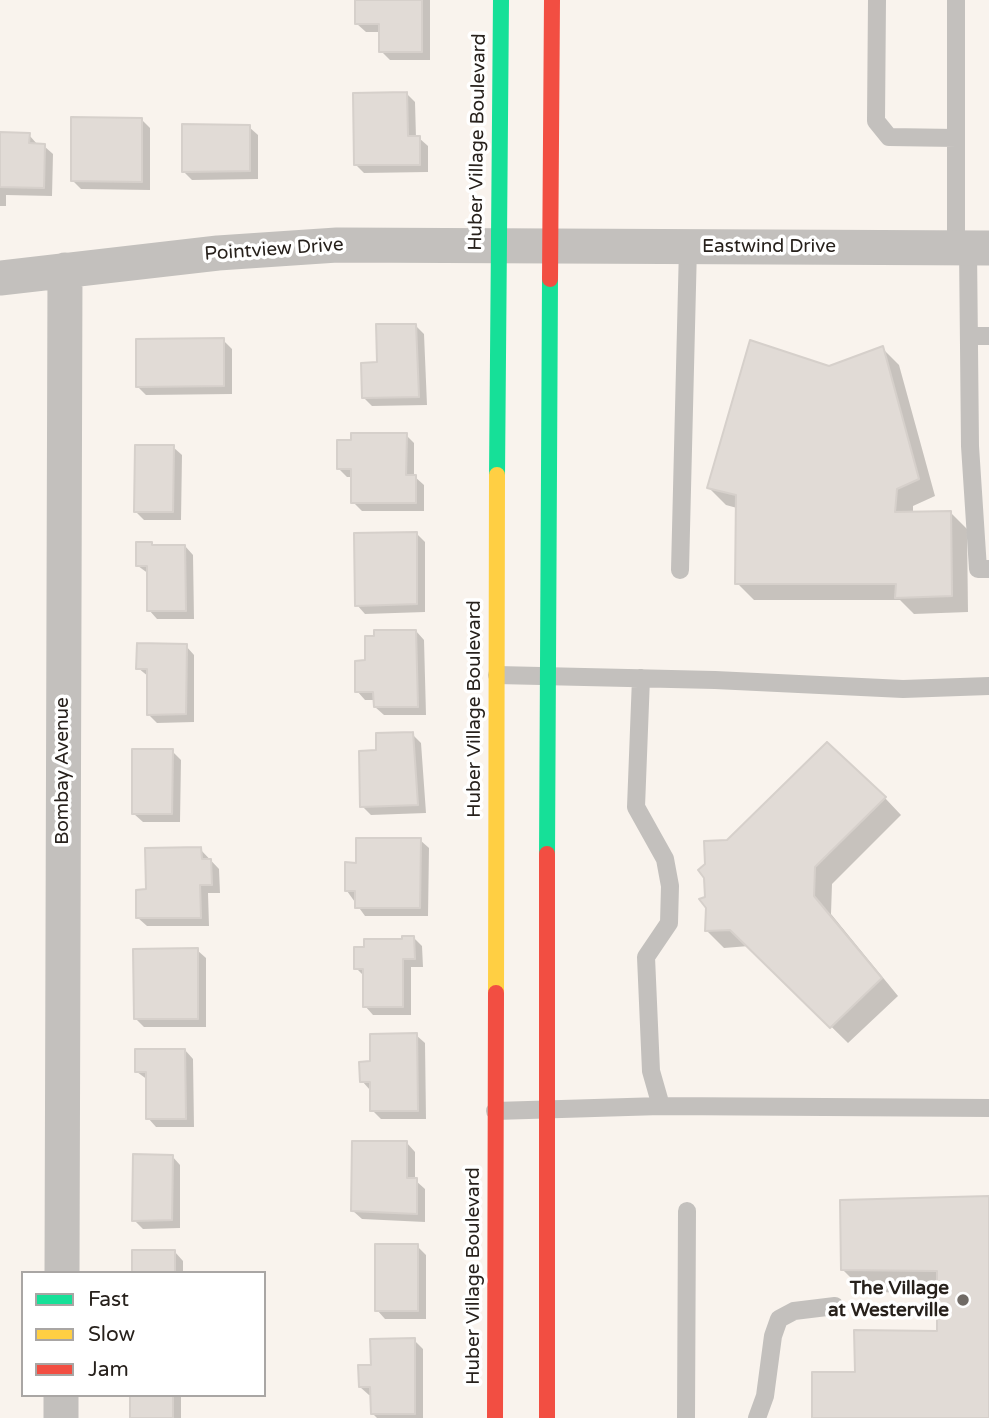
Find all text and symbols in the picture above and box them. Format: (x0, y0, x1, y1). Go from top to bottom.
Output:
street label: Huber Village Boulevard (465, 33, 491, 251)
street label: Pointview Drive (204, 234, 344, 266)
street label: Eastwind Drive (702, 236, 836, 258)
street label: Huber Village Boulevard (464, 600, 486, 818)
street label: Bombay Avenue (52, 697, 74, 845)
street label: Huber Village Boulevard (463, 1167, 485, 1385)
legend (21, 1271, 266, 1397)
place label: The Village at Westerville (828, 1278, 949, 1322)
text: Fast (88, 1287, 129, 1312)
marker: The Village at Westerville (955, 1292, 971, 1308)
text: Slow (88, 1322, 135, 1347)
text: Jam (88, 1357, 129, 1382)

